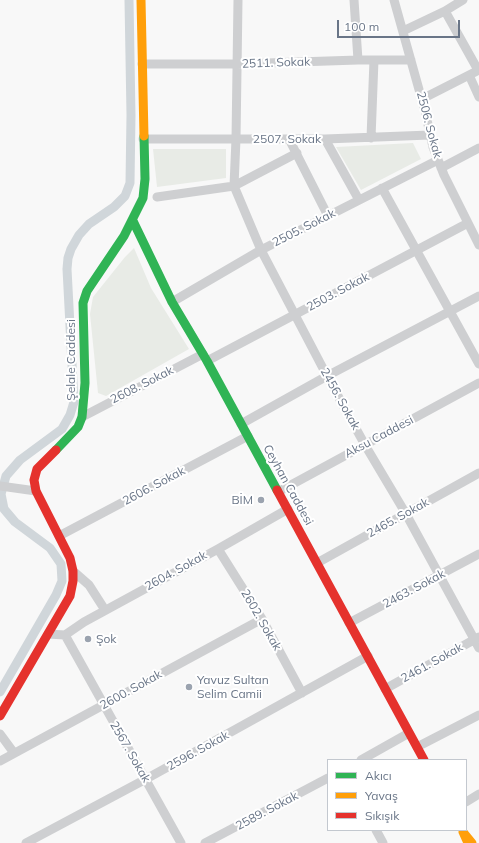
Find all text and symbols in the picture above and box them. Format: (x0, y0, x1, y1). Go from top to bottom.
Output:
scale bar (339, 12, 462, 38)
text: 100 m (344, 19, 379, 34)
street label: 2511. Sokak (242, 55, 310, 71)
street label: 2506. Sokak (413, 90, 445, 160)
street label: 2507. Sokak (253, 132, 321, 146)
street label: 2505. Sokak (270, 206, 338, 250)
street label: 2503. Sokak (304, 270, 372, 314)
street label: Şelale Caddesi (64, 319, 78, 401)
street label: 2608. Sokak (108, 363, 176, 407)
street label: 2456. Sokak (317, 366, 363, 432)
street label: Aksu Caddesi (342, 413, 416, 461)
street label: Ceyhan Caddesi (260, 442, 316, 528)
street label: 2606. Sokak (120, 464, 188, 508)
place label: BİM (231, 493, 253, 507)
marker: BİM (256, 495, 266, 505)
street label: 2465. Sokak (365, 495, 431, 541)
street label: 2604. Sokak (143, 548, 209, 594)
street label: 2463. Sokak (380, 567, 448, 611)
street label: 2602. Sokak (238, 587, 284, 653)
place label: Şok (96, 632, 117, 646)
marker: Şok (83, 634, 93, 644)
street label: 2461. Sokak (399, 640, 465, 686)
street label: 2600. Sokak (98, 667, 164, 713)
place label: Yavuz Sultan Selim Camii (197, 673, 269, 701)
marker: Yavuz Sultan Selim Camii (184, 682, 194, 692)
street label: 2567. Sokak (107, 719, 153, 785)
street label: 2596. Sokak (165, 728, 231, 774)
legend (327, 759, 467, 831)
text: Akıcı (365, 768, 392, 783)
text: Yavaş (365, 788, 398, 803)
street label: 2589. Sokak (233, 789, 301, 833)
text: Sıkışık (365, 808, 399, 823)

